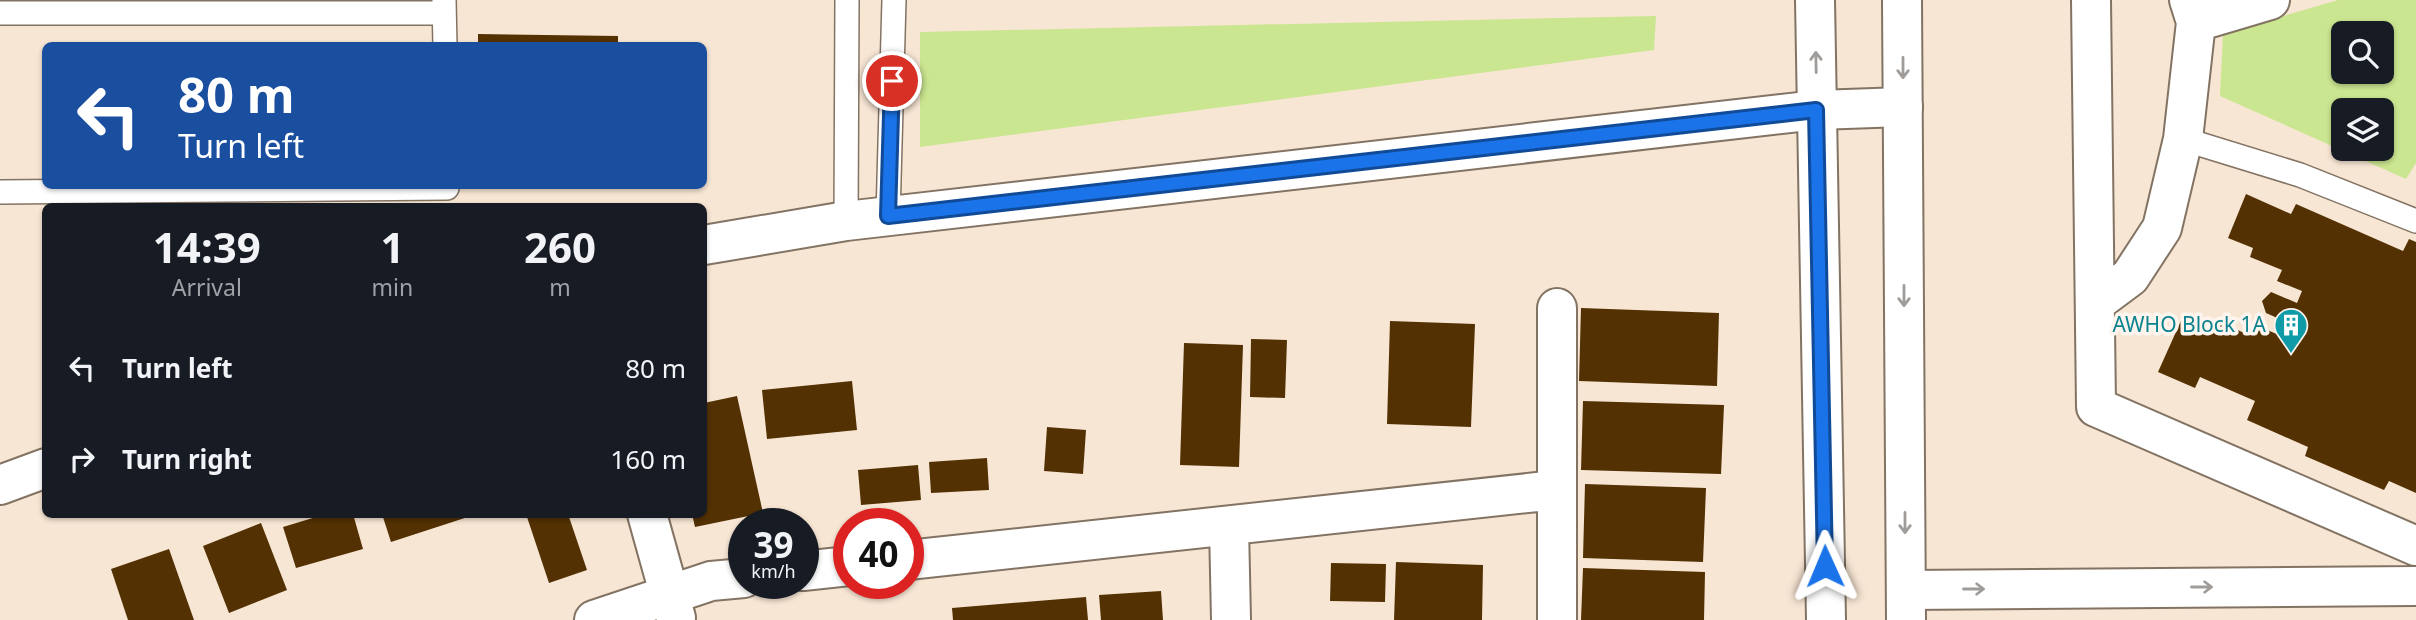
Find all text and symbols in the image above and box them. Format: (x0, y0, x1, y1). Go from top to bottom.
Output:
map controls (2331, 21, 2394, 161)
button: search (2331, 21, 2394, 84)
pin (862, 51, 922, 111)
one-way arrow (1809, 51, 1823, 74)
one-way arrow (1896, 56, 1909, 79)
text: 80 m (178, 61, 295, 127)
icon: arrive (873, 62, 911, 100)
icon: left (63, 70, 154, 161)
button: layers (2331, 98, 2394, 161)
text: Turn left (178, 124, 304, 167)
text: 14:39 (153, 218, 261, 275)
text: 1 (380, 218, 404, 275)
text: 260 (524, 218, 596, 275)
text: Arrival (172, 271, 242, 303)
text: min (372, 271, 413, 303)
text: m (549, 271, 571, 303)
one-way arrow (1897, 284, 1911, 307)
building icon: AWHO Block 1A (2272, 306, 2310, 355)
place label: AWHO Block 1A (2113, 310, 2267, 338)
icon: left (63, 349, 101, 387)
text: Turn left (122, 350, 233, 386)
text: 80 m (625, 350, 686, 386)
icon: right (63, 440, 101, 478)
text: Turn right (122, 441, 252, 477)
text: 160 m (610, 441, 686, 477)
speed limit sign: 40 (833, 508, 924, 599)
one-way arrow (1899, 511, 1912, 534)
text: 39 (753, 521, 794, 568)
position arrow (1788, 529, 1862, 603)
text: km/h (751, 559, 796, 583)
one-way arrow (2190, 581, 2213, 594)
one-way arrow (1962, 582, 1985, 596)

